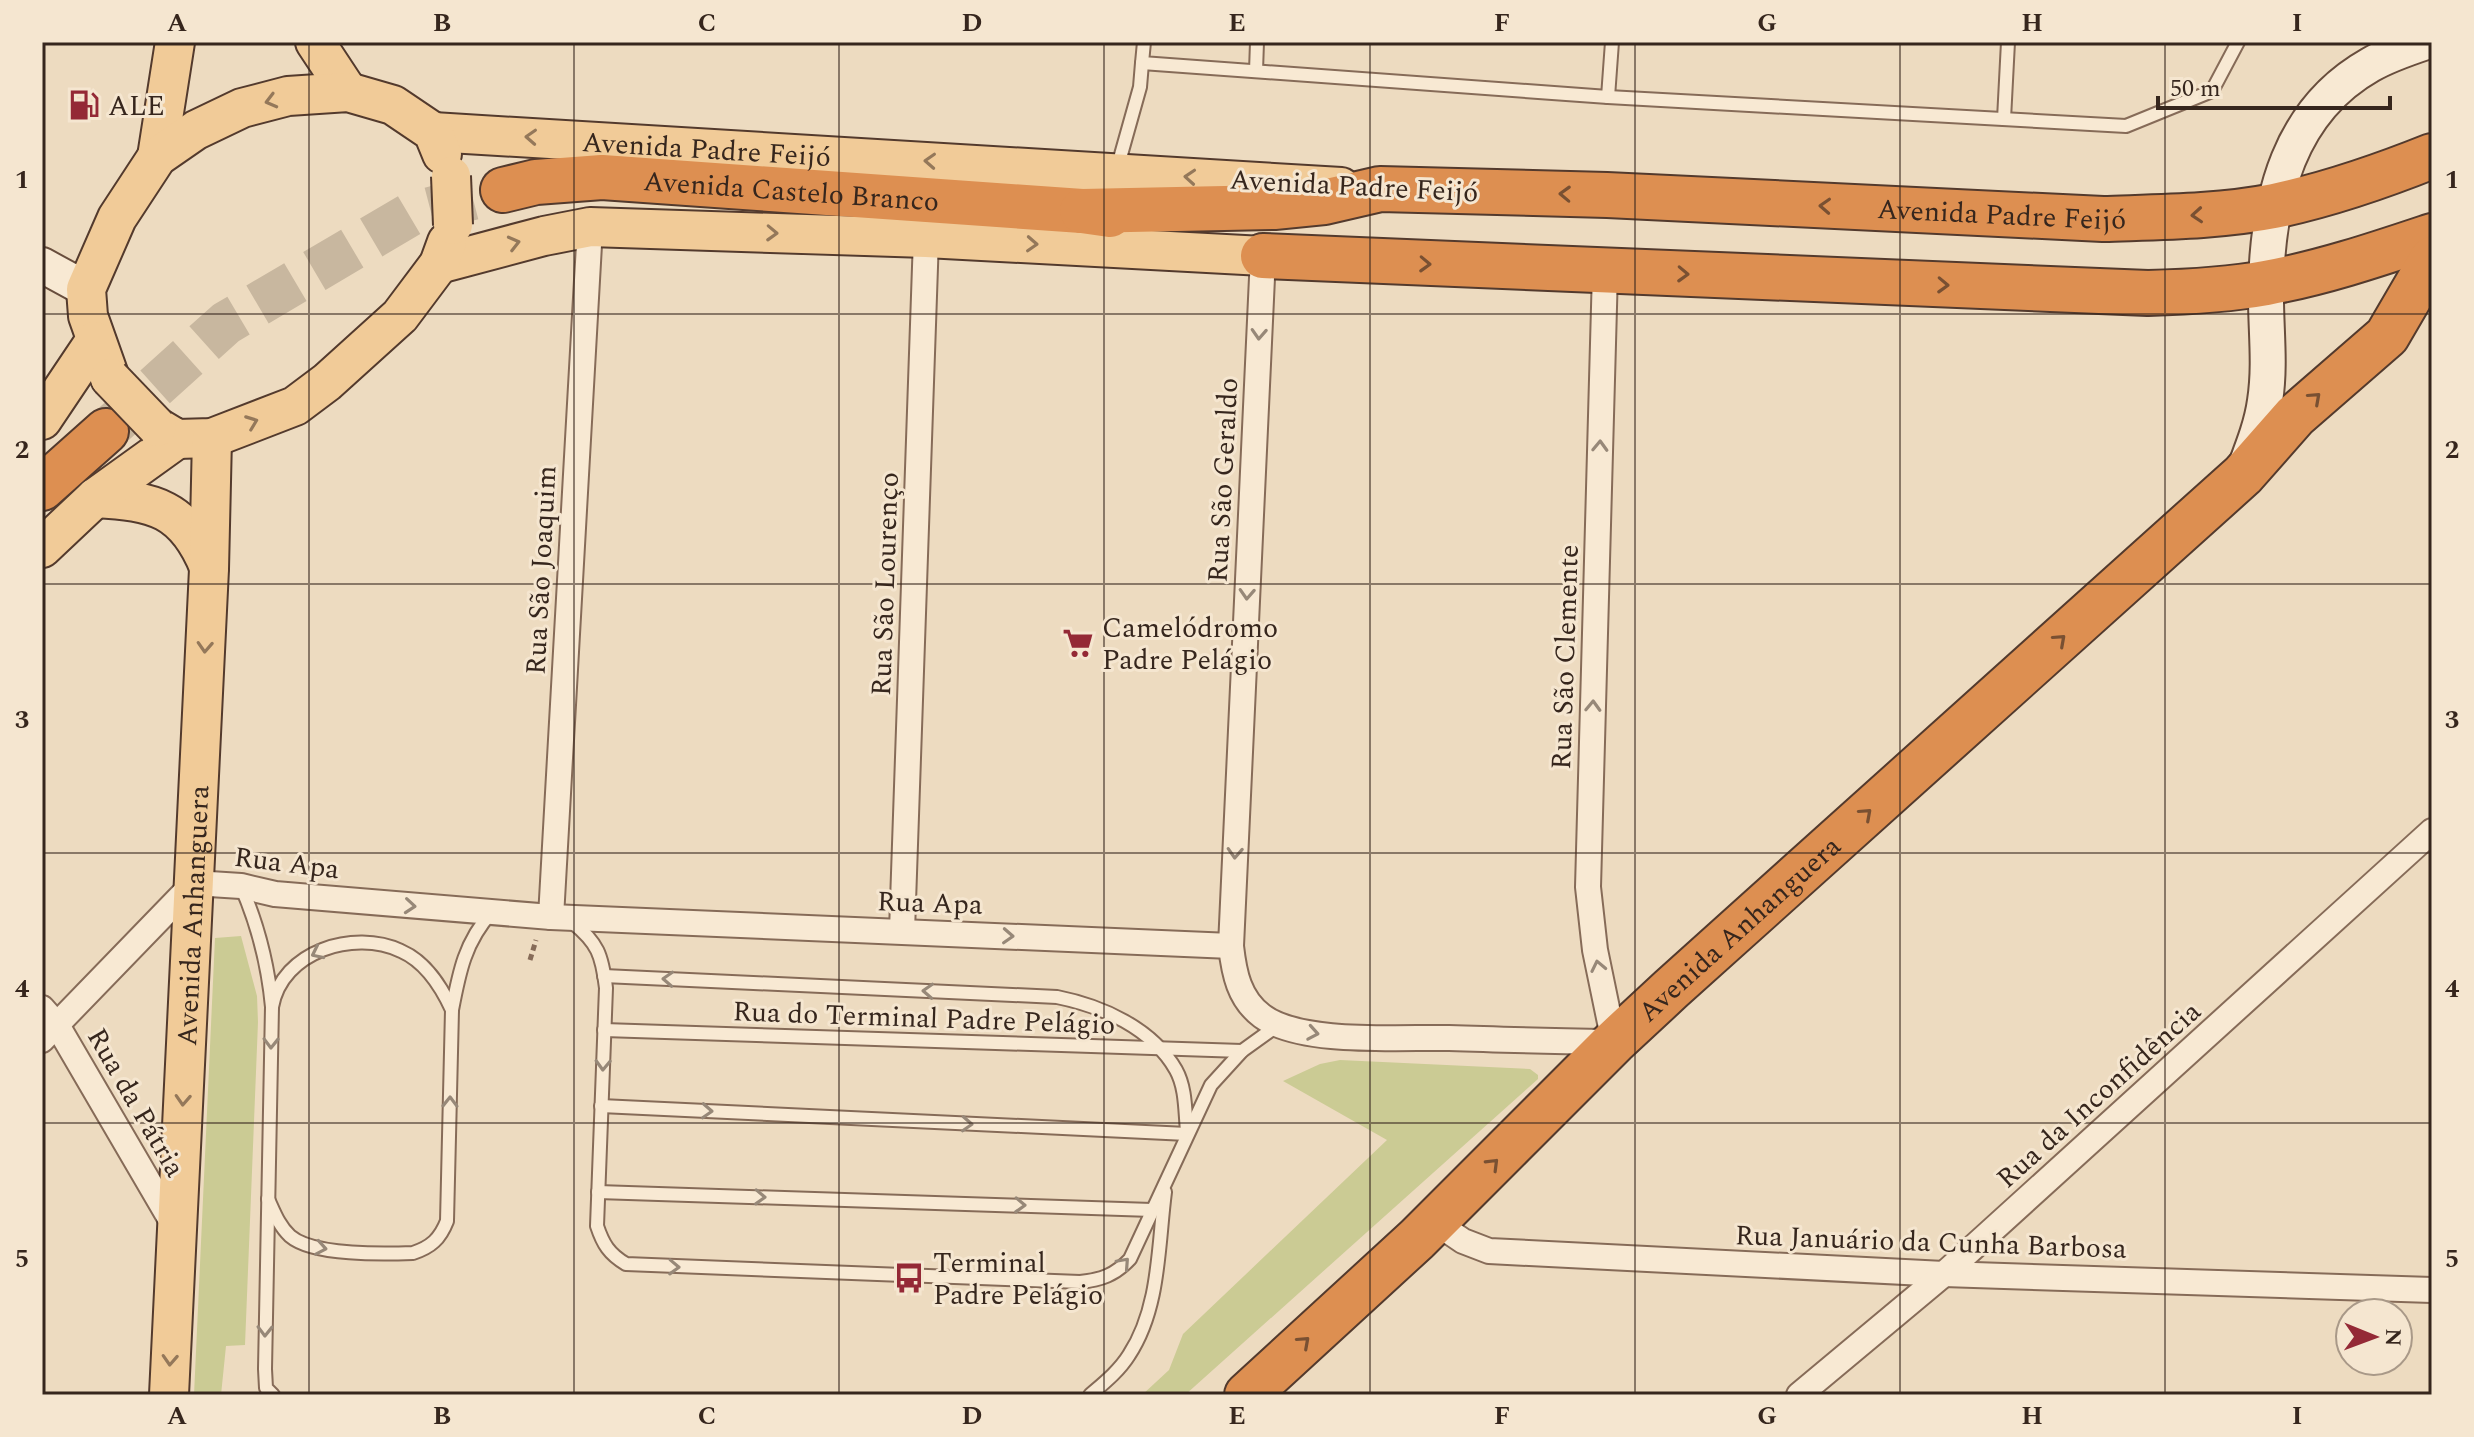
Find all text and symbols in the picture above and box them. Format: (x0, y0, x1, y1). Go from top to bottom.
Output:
text: A (167, 3, 187, 43)
text: B (433, 3, 451, 43)
text: C (698, 3, 716, 43)
text: D (962, 3, 982, 43)
text: E (1228, 3, 1246, 43)
text: F (1494, 3, 1510, 43)
text: G (1757, 3, 1777, 43)
text: H (2021, 3, 2043, 43)
text: I (2292, 3, 2302, 43)
scale bar (2158, 60, 2390, 110)
text: 50 m (2170, 71, 2221, 107)
place label: ALE (108, 85, 165, 128)
fuel station icon: ALE (67, 88, 101, 122)
one-way arrow (264, 91, 278, 108)
street label: Avenida Padre Feijó (581, 121, 832, 179)
one-way arrow (524, 129, 537, 146)
one-way arrow (923, 153, 936, 170)
street label: Avenida Padre Feijó (1228, 159, 1479, 214)
text: 1 (15, 160, 29, 200)
street label: Avenida Castelo Branco (642, 160, 941, 224)
text: 1 (2445, 160, 2459, 200)
one-way arrow (1183, 169, 1196, 186)
one-way arrow (1558, 186, 1571, 203)
street label: Avenida Padre Feijó (1876, 188, 2127, 242)
one-way arrow (1818, 197, 1831, 214)
one-way arrow (2190, 206, 2203, 223)
one-way arrow (766, 225, 779, 242)
one-way arrow (1026, 235, 1039, 252)
one-way arrow (507, 236, 521, 253)
one-way arrow (1419, 256, 1432, 273)
one-way arrow (1677, 266, 1690, 283)
one-way arrow (1937, 276, 1950, 293)
one-way arrow (1251, 328, 1268, 341)
street label: Rua São Geraldo (1197, 377, 1250, 584)
one-way arrow (2306, 392, 2320, 407)
one-way arrow (244, 415, 258, 432)
text: 2 (15, 430, 29, 470)
text: 2 (2445, 430, 2459, 470)
one-way arrow (1592, 439, 1609, 452)
street label: Rua São Joaquim (515, 464, 568, 676)
street label: Rua São Lourenço (860, 471, 911, 697)
street label: Rua São Clemente (1540, 544, 1591, 771)
one-way arrow (1239, 588, 1256, 601)
place label: Camelódromo Padre Pelágio (1102, 607, 1278, 682)
supermarket icon: Camelódromo Padre Pelágio (1061, 626, 1095, 660)
one-way arrow (2050, 635, 2065, 649)
one-way arrow (197, 641, 214, 654)
one-way arrow (1584, 699, 1602, 712)
text: 3 (15, 700, 29, 740)
text: 3 (2445, 700, 2459, 740)
street label: Avenida Anhanguera (166, 784, 222, 1047)
one-way arrow (1857, 809, 1872, 823)
street label: Avenida Anhanguera (1628, 826, 1851, 1033)
street label: Rua Apa (232, 836, 342, 891)
one-way arrow (1227, 847, 1244, 860)
street label: Rua Apa (876, 880, 984, 927)
one-way arrow (404, 897, 417, 914)
one-way arrow (1002, 927, 1015, 944)
one-way arrow (310, 944, 325, 959)
one-way arrow (1590, 959, 1607, 973)
text: 4 (15, 969, 30, 1009)
text: 4 (2445, 969, 2460, 1009)
one-way arrow (661, 971, 674, 988)
one-way arrow (921, 983, 934, 1000)
street label: Rua do Terminal Padre Pelágio (732, 990, 1116, 1047)
street label: Rua da Inconfidência (1987, 991, 2211, 1199)
street label: Rua da Pátria (76, 1020, 196, 1186)
one-way arrow (1306, 1024, 1320, 1041)
one-way arrow (263, 1037, 280, 1050)
one-way arrow (594, 1059, 611, 1072)
one-way arrow (174, 1094, 191, 1107)
one-way arrow (441, 1095, 458, 1108)
one-way arrow (701, 1102, 714, 1119)
one-way arrow (961, 1115, 974, 1132)
one-way arrow (1484, 1159, 1498, 1173)
one-way arrow (754, 1188, 767, 1206)
one-way arrow (1014, 1197, 1027, 1214)
street label: Rua Januário da Cunha Barbosa (1734, 1214, 2128, 1271)
one-way arrow (315, 1238, 328, 1255)
text: 5 (15, 1239, 29, 1279)
text: 5 (2445, 1239, 2459, 1279)
place label: Terminal Padre Pelágio (933, 1242, 1103, 1317)
one-way arrow (668, 1258, 681, 1275)
one-way arrow (1114, 1258, 1129, 1272)
bus stop icon: Terminal Padre Pelágio (892, 1261, 926, 1295)
north arrow (2334, 1297, 2414, 1377)
one-way arrow (257, 1325, 274, 1338)
text: N (2376, 1328, 2409, 1347)
one-way arrow (1295, 1337, 1309, 1352)
one-way arrow (162, 1354, 179, 1367)
text: A (167, 1396, 187, 1436)
text: B (433, 1396, 451, 1436)
text: C (698, 1396, 716, 1436)
text: D (962, 1396, 982, 1436)
text: E (1228, 1396, 1246, 1436)
text: F (1494, 1396, 1510, 1436)
text: G (1757, 1396, 1777, 1436)
text: H (2021, 1396, 2043, 1436)
text: I (2292, 1396, 2302, 1436)

